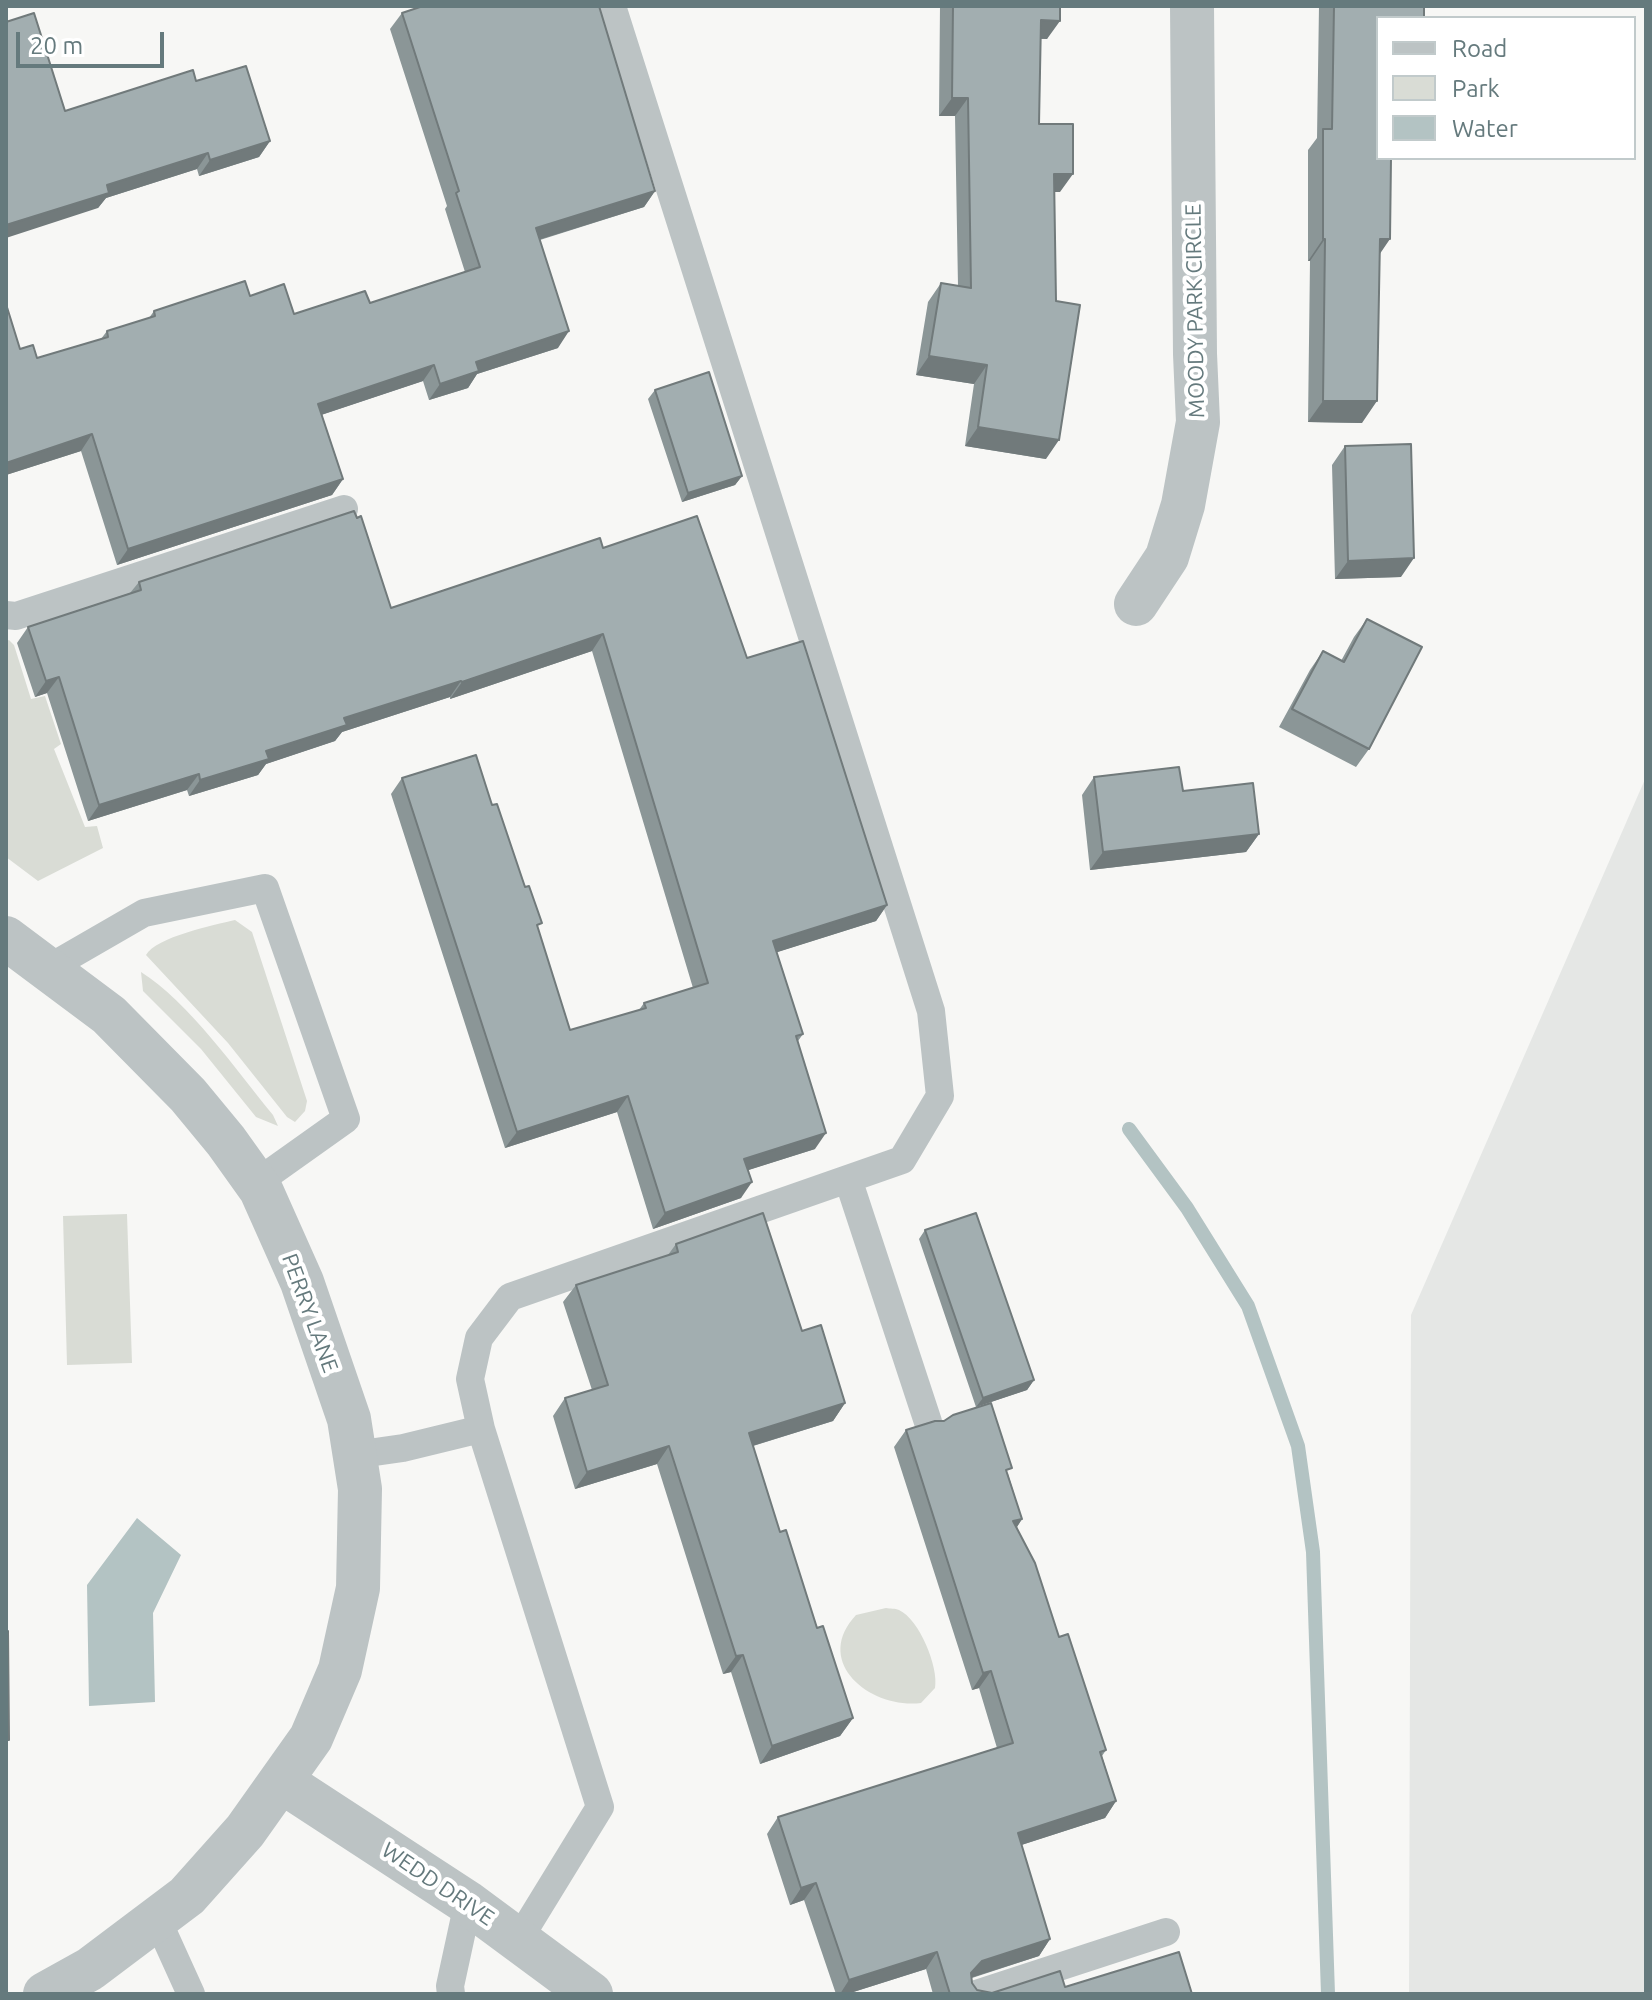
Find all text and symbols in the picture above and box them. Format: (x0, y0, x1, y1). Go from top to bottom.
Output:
scale bar (20, 16, 168, 66)
legend (1376, 16, 1636, 160)
text: 20 m (30, 32, 83, 59)
text: Road (1452, 35, 1507, 62)
text: Park (1452, 75, 1500, 102)
text: Water (1452, 115, 1518, 142)
street label: MOODY PARK CIRCLE (1180, 204, 1210, 418)
street label: PERRY LANE (276, 1250, 344, 1376)
street label: WEDD DRIVE (377, 1837, 499, 1931)

